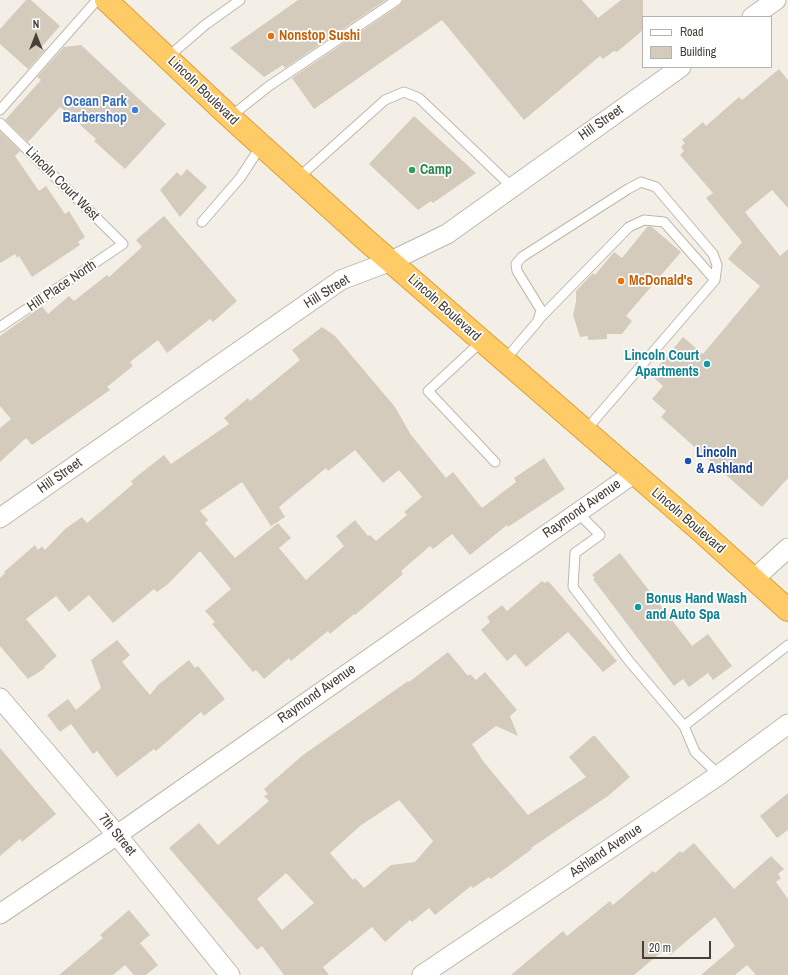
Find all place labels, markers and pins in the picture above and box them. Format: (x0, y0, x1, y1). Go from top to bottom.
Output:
place label: Nonstop Sushi (279, 28, 360, 44)
marker: Nonstop Sushi (266, 31, 276, 41)
place label: Ocean Park Barbershop (63, 94, 127, 126)
marker: Ocean Park Barbershop (130, 105, 140, 115)
place label: Camp (420, 162, 452, 178)
marker: Camp (407, 165, 417, 175)
place label: McDonald's (629, 273, 693, 289)
marker: McDonald's (616, 276, 626, 286)
place label: Lincoln Court Apartments (624, 348, 699, 380)
marker: Lincoln Court Apartments (702, 359, 712, 369)
place label: Lincoln & Ashland (696, 445, 753, 478)
marker: Lincoln & Ashland (683, 456, 693, 466)
place label: Bonus Hand Wash and Auto Spa (646, 591, 747, 624)
marker: Bonus Hand Wash and Auto Spa (633, 602, 643, 612)

